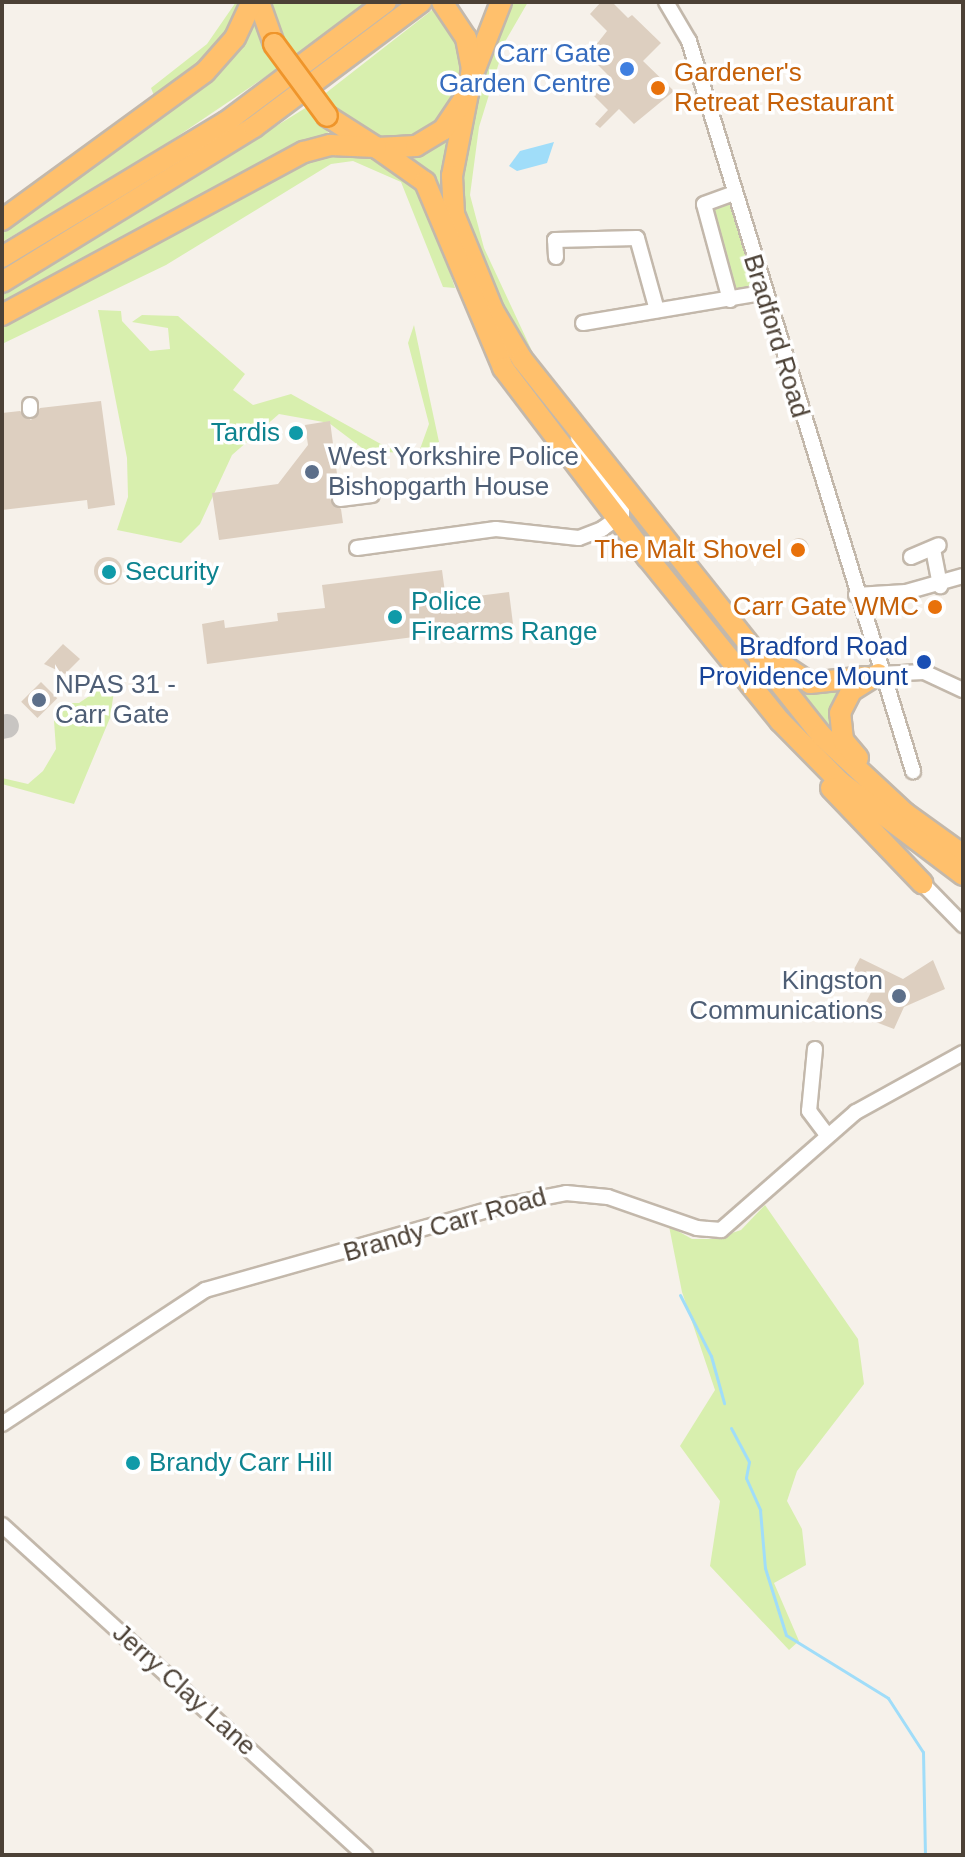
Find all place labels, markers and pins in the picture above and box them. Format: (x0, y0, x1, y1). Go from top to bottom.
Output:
place label: Carr Gate Garden Centre (439, 38, 611, 100)
place label: Gardener's Retreat Restaurant (674, 57, 894, 118)
marker: Carr Gate Garden Centre (618, 60, 636, 78)
marker: Gardener's Retreat Restaurant (649, 79, 667, 97)
place label: Tardis (211, 417, 280, 449)
marker: Tardis (287, 424, 305, 442)
place label: West Yorkshire Police Bishopgarth House (328, 441, 579, 502)
marker: West Yorkshire Police Bishopgarth House (303, 463, 321, 481)
place label: The Malt Shovel (594, 534, 782, 566)
marker: The Malt Shovel (789, 541, 807, 559)
place label: Security (125, 556, 219, 588)
marker: Security (100, 563, 118, 581)
place label: Police Firearms Range (411, 586, 597, 648)
place label: Carr Gate WMC (733, 591, 919, 623)
marker: Carr Gate WMC (926, 598, 944, 616)
marker: Police Firearms Range (386, 608, 404, 626)
place label: Bradford Road Providence Mount (698, 631, 908, 692)
marker: Bradford Road Providence Mount (915, 653, 933, 671)
place label: NPAS 31 - Carr Gate (55, 669, 176, 730)
marker: NPAS 31 - Carr Gate (30, 691, 48, 709)
place label: Kingston Communications (689, 965, 883, 1026)
marker: Kingston Communications (890, 987, 908, 1005)
place label: Brandy Carr Hill (149, 1447, 332, 1479)
marker: Brandy Carr Hill (124, 1454, 142, 1472)

